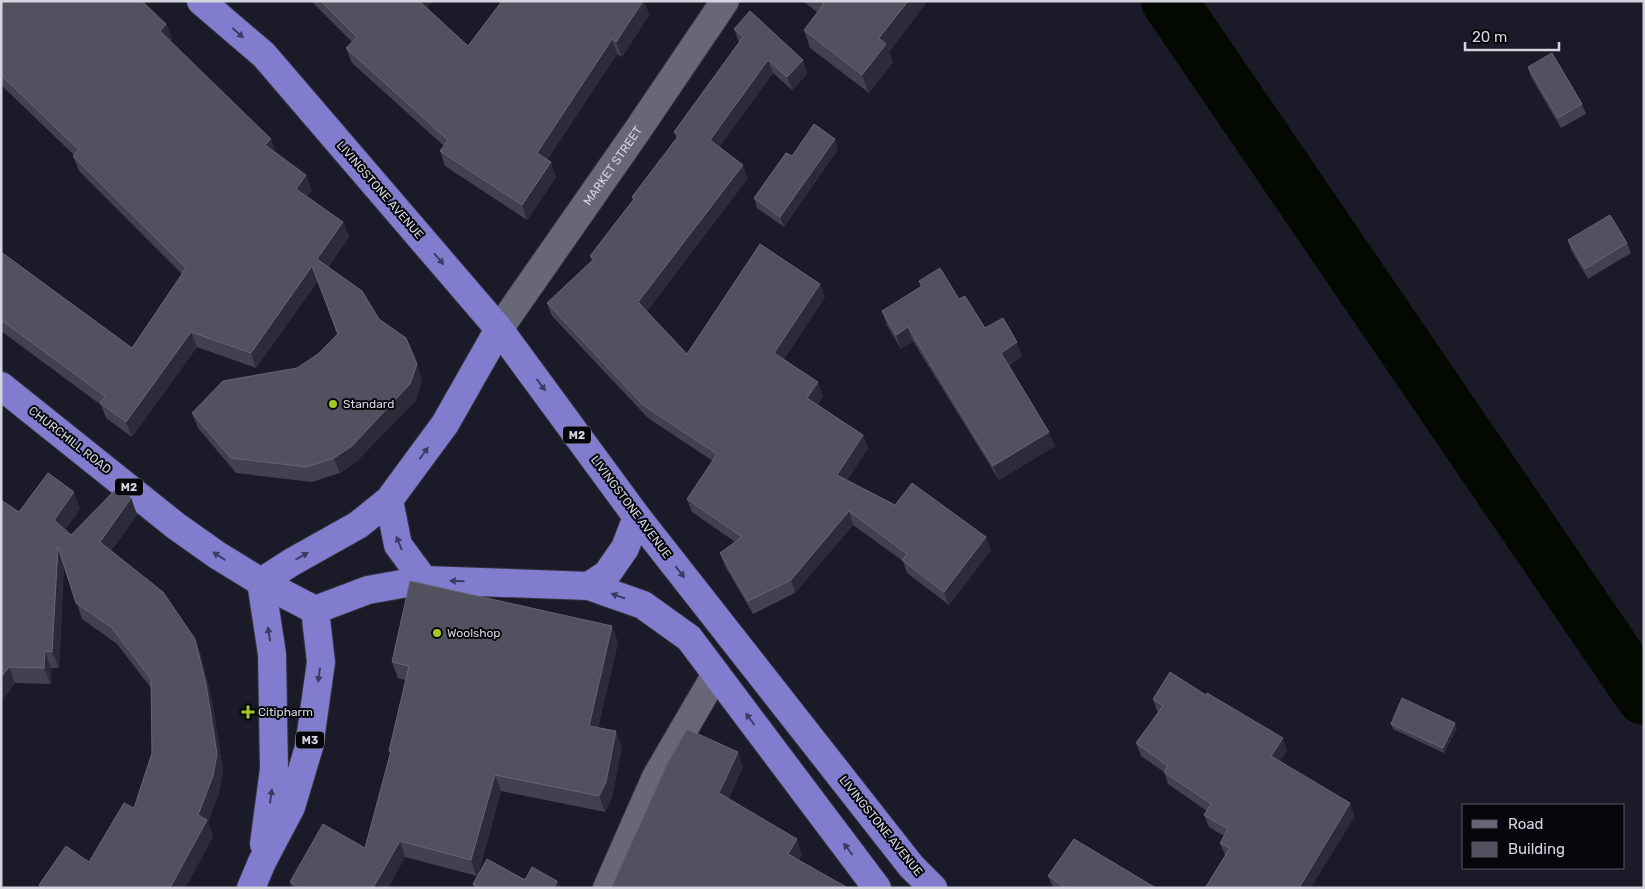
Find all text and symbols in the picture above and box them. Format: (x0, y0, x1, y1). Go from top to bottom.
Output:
scale bar (1465, 20, 1559, 52)
one-way arrow (232, 27, 244, 39)
text: 20 m (1472, 28, 1507, 46)
street label: MARKET STREET (580, 123, 645, 208)
street label: LIVINGSTONE AVENUE (334, 138, 426, 242)
one-way arrow (433, 252, 445, 264)
one-way arrow (536, 378, 546, 392)
place label: Standard (343, 397, 394, 411)
marker: Standard (327, 398, 339, 410)
street label: CHURCHILL ROAD (26, 403, 114, 477)
road number: M2 (563, 426, 591, 444)
one-way arrow (419, 446, 429, 460)
street label: LIVINGSTONE AVENUE (588, 453, 674, 561)
road number: M2 (115, 478, 143, 496)
one-way arrow (395, 535, 403, 550)
one-way arrow (213, 551, 226, 561)
one-way arrow (295, 552, 309, 560)
one-way arrow (675, 565, 685, 578)
one-way arrow (449, 576, 465, 584)
one-way arrow (610, 592, 625, 600)
one-way arrow (265, 626, 273, 642)
place label: Woolshop (447, 626, 501, 640)
marker: Woolshop (431, 627, 443, 639)
one-way arrow (315, 668, 323, 684)
place label: Citipharm (258, 705, 313, 719)
marker: Citipharm (242, 706, 254, 718)
one-way arrow (745, 712, 755, 726)
road number: M3 (296, 732, 324, 748)
street label: LIVINGSTONE AVENUE (836, 773, 926, 879)
one-way arrow (267, 788, 275, 804)
legend (1462, 804, 1625, 869)
text: Road (1508, 815, 1544, 833)
text: Building (1508, 840, 1565, 858)
one-way arrow (842, 843, 853, 856)

